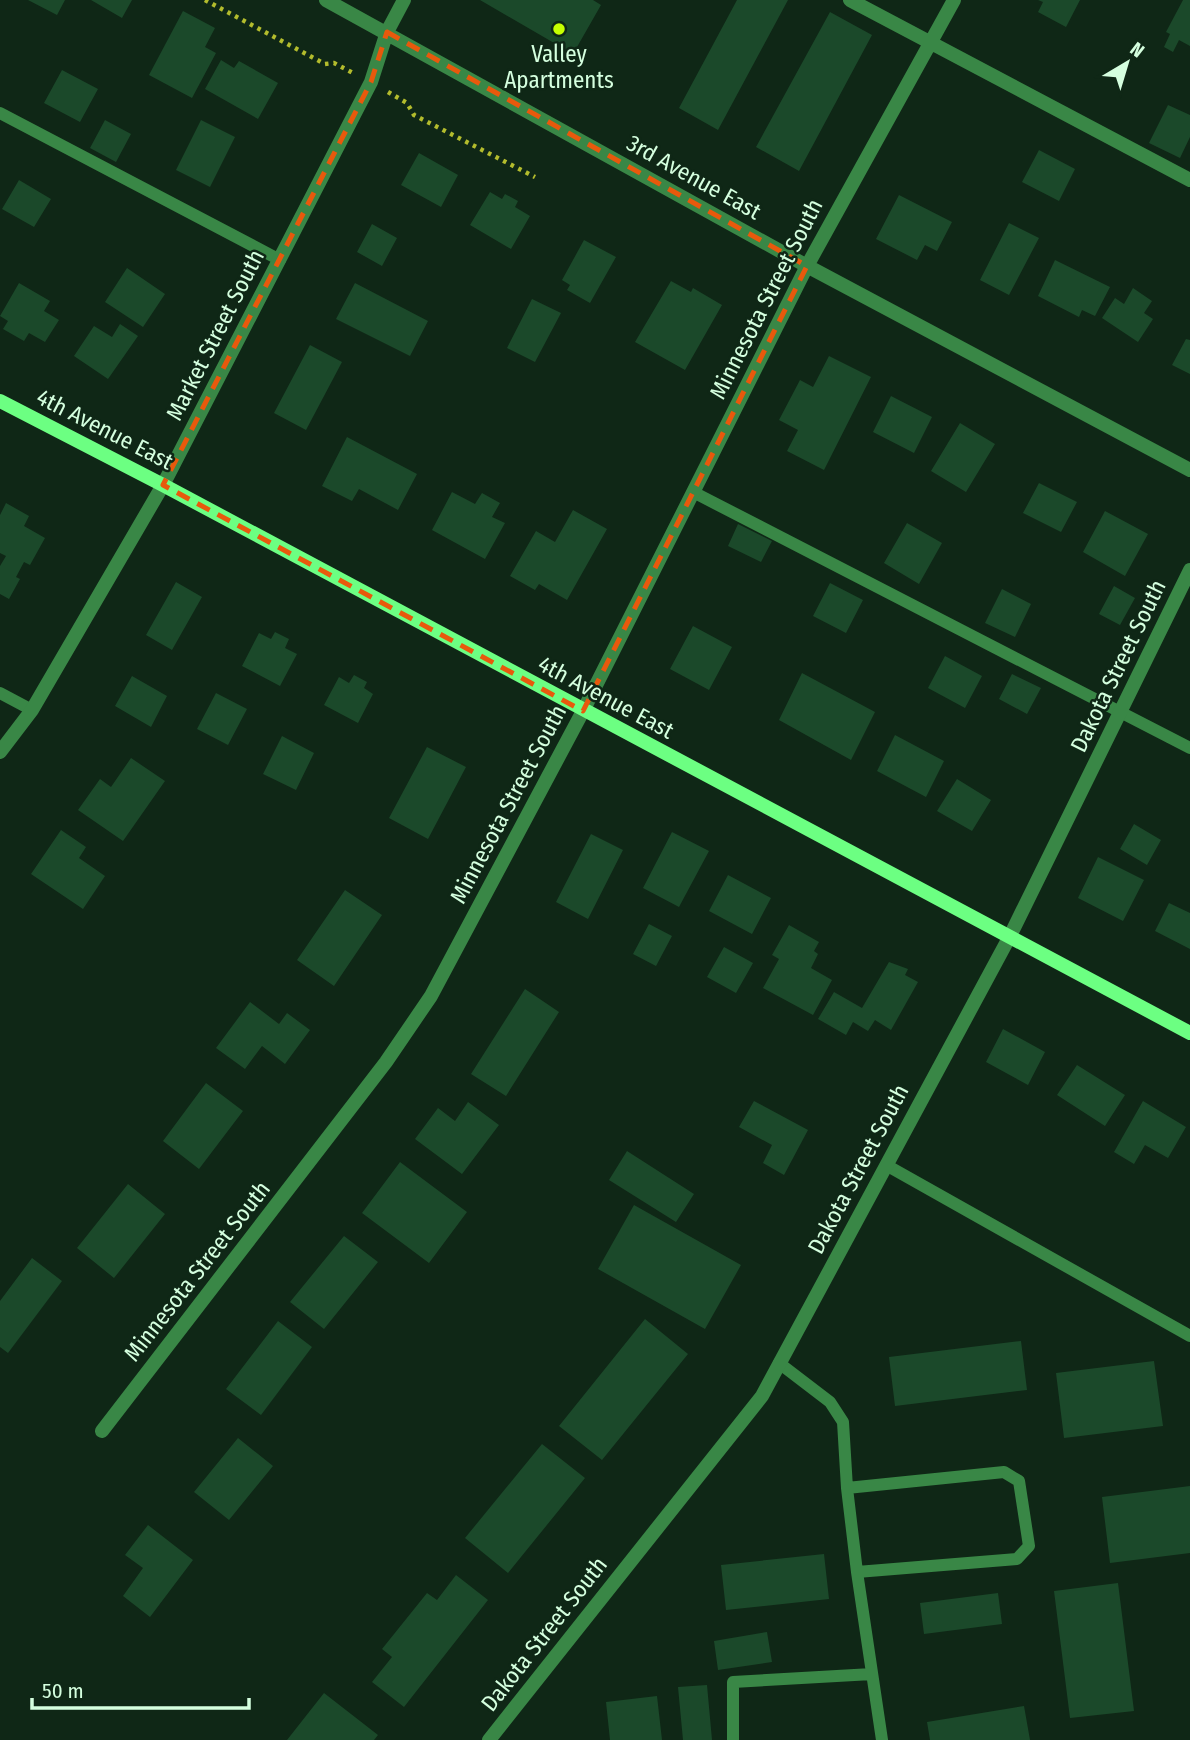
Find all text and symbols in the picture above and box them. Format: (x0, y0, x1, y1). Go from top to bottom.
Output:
marker: Valley Apartments (551, 21, 567, 37)
north arrow (1092, 28, 1162, 98)
text: N (1126, 37, 1149, 63)
place label: Valley Apartments (504, 40, 614, 94)
street label: 3rd Avenue East (622, 129, 766, 226)
street label: Minnesota Street South (703, 194, 829, 404)
street label: Market Street South (160, 245, 270, 425)
street label: 4th Avenue East (32, 383, 178, 476)
street label: Dakota Street South (1064, 575, 1172, 757)
street label: 4th Avenue East (533, 650, 679, 745)
street label: Minnesota Street South (444, 700, 572, 908)
street label: Dakota Street South (801, 1079, 915, 1259)
street label: Minnesota Street South (118, 1175, 276, 1367)
street label: Dakota Street South (475, 1551, 613, 1717)
scale bar (32, 1666, 248, 1710)
text: 50 m (42, 1678, 84, 1704)

